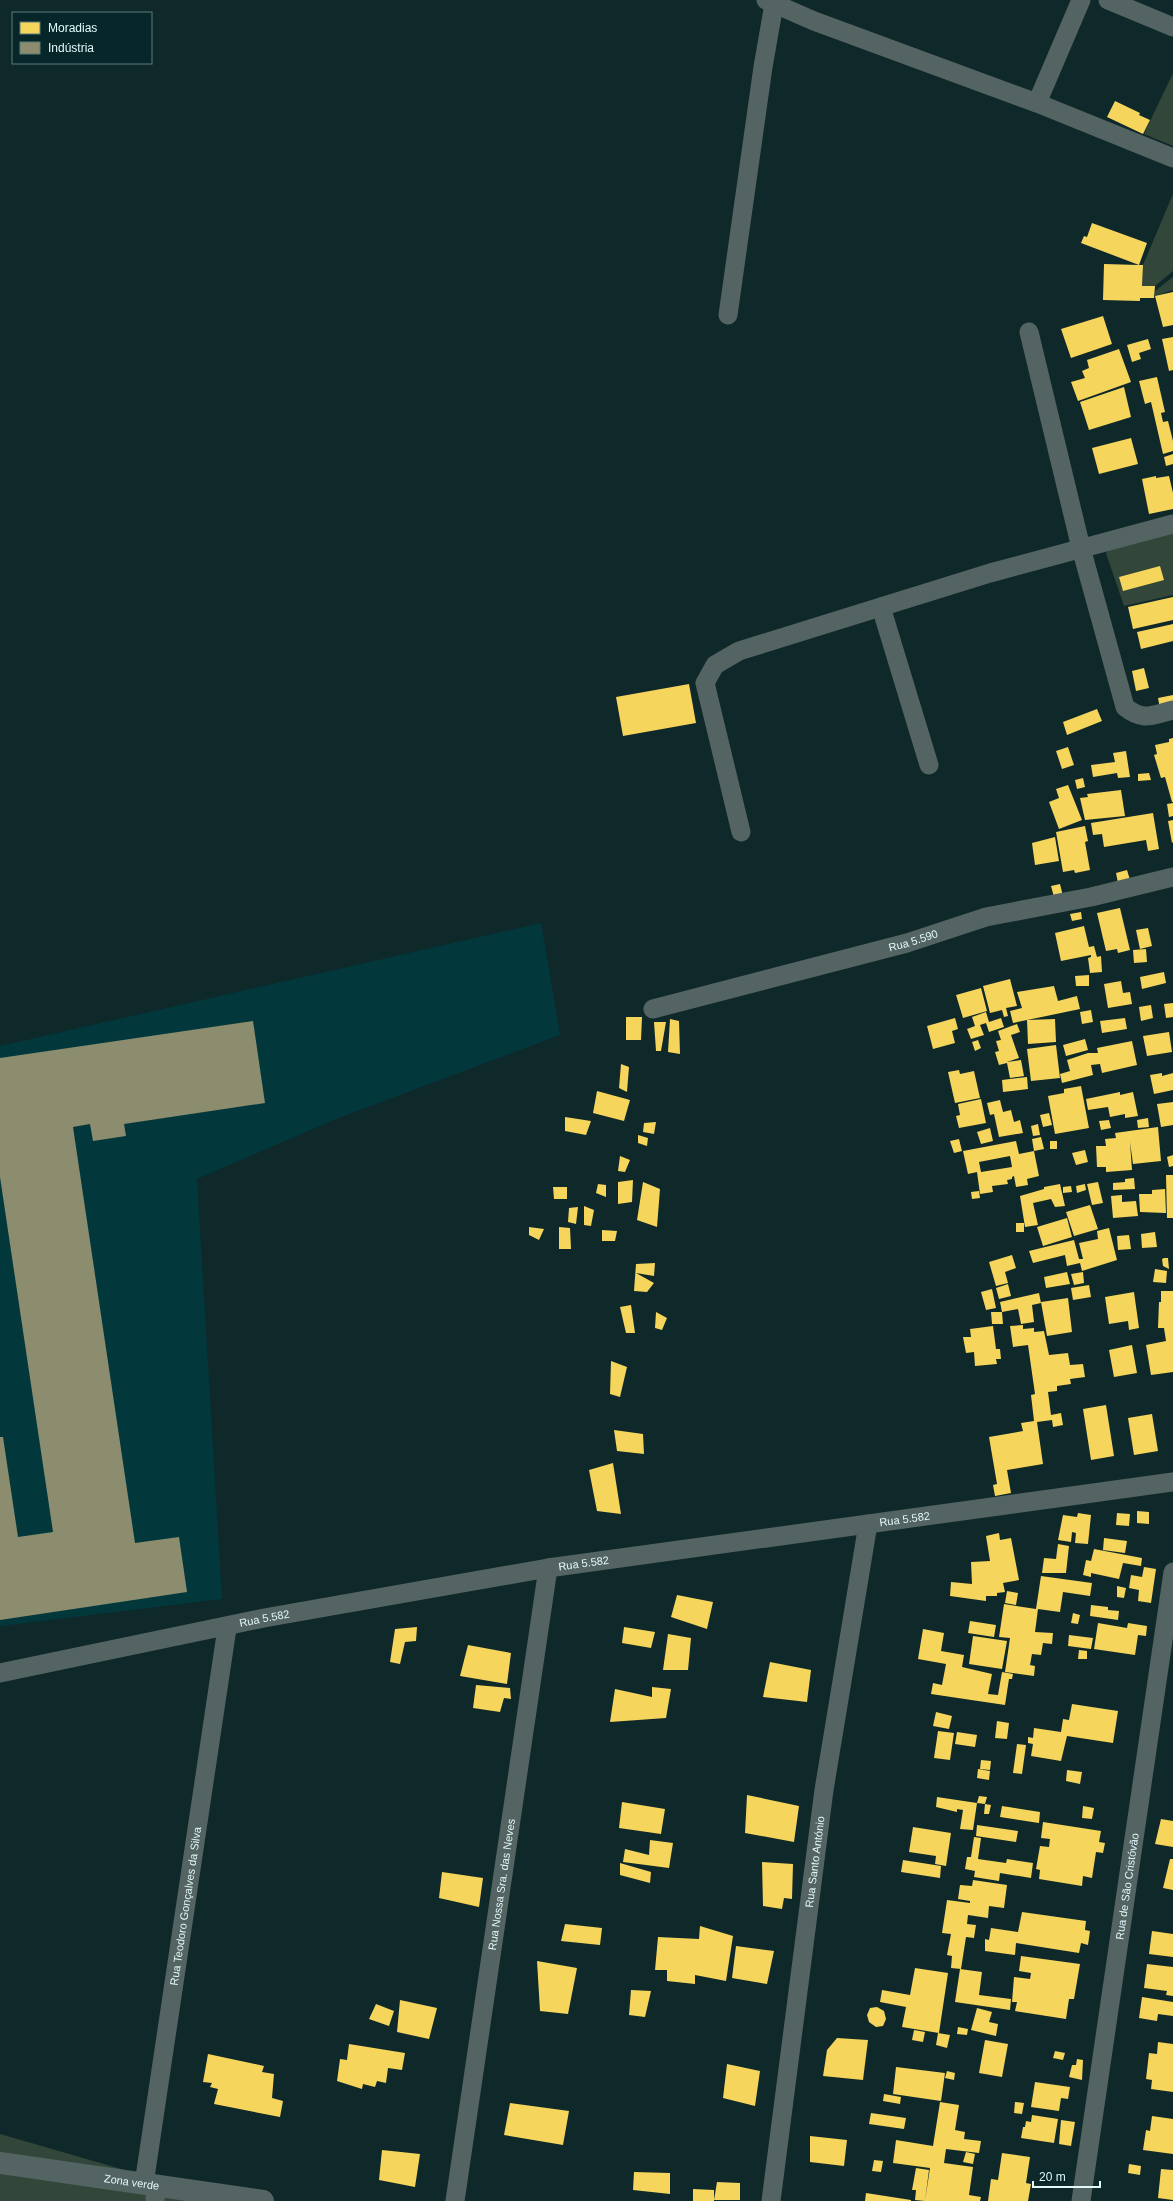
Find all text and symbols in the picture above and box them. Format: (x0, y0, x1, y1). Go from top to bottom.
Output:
legend (12, 12, 152, 64)
text: Moradias (48, 21, 97, 35)
text: Indústria (48, 41, 94, 55)
street label: Rua 5.590 (887, 927, 939, 954)
street label: Rua 5.582 (879, 1510, 931, 1528)
street label: Rua 5.582 (558, 1554, 610, 1573)
street label: Rua 5.582 (238, 1608, 290, 1629)
street label: Rua Santo António (803, 1815, 827, 1908)
street label: Rua Nossa Sra. das Neves (486, 1817, 517, 1951)
street label: Rua Teodoro Gonçalves da Silva (168, 1825, 203, 1986)
street label: Rua de São Cristóvão (1113, 1832, 1141, 1941)
scale bar (1033, 2163, 1100, 2189)
text: 20 m (1039, 2170, 1066, 2184)
street label: Zona verde (103, 2172, 160, 2192)

